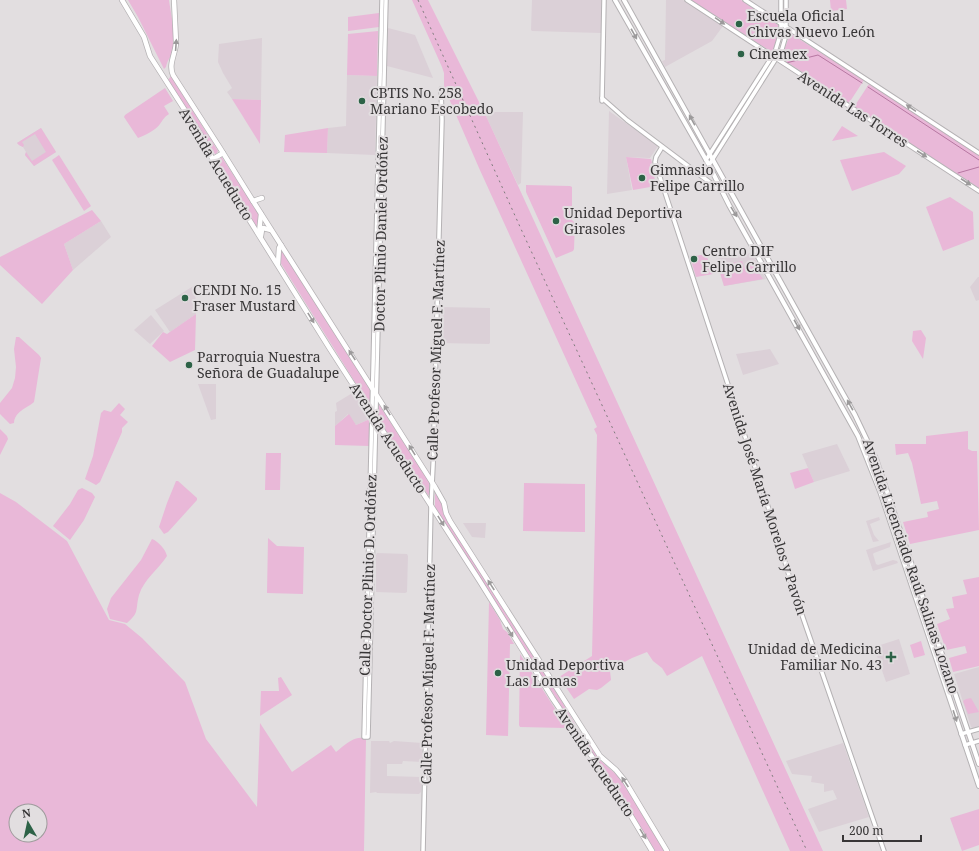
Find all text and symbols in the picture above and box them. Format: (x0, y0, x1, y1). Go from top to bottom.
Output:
place label: Escuela Oficial Chivas Nuevo León (747, 6, 875, 41)
one-way arrow (714, 18, 726, 25)
marker: Escuela Oficial Chivas Nuevo León (734, 19, 744, 29)
one-way arrow (631, 28, 638, 40)
one-way arrow (172, 39, 179, 51)
place label: Cinemex (749, 44, 808, 63)
marker: Cinemex (736, 49, 746, 59)
street label: Avenida Las Torres (795, 66, 912, 151)
place label: CBTIS No. 258 Mariano Escobedo (370, 83, 493, 118)
marker: CBTIS No. 258 Mariano Escobedo (357, 96, 367, 106)
street label: Avenida Acueducto (175, 104, 258, 224)
one-way arrow (906, 104, 917, 112)
one-way arrow (688, 114, 695, 126)
street label: Doctor Plinio Daniel Ordóñez (369, 136, 392, 332)
one-way arrow (917, 150, 927, 158)
place label: Gimnasio Felipe Carrillo (650, 160, 745, 195)
marker: Gimnasio Felipe Carrillo (637, 173, 647, 183)
one-way arrow (961, 178, 972, 186)
place label: Unidad Deportiva Girasoles (564, 203, 683, 238)
one-way arrow (730, 206, 737, 218)
marker: Unidad Deportiva Girasoles (551, 216, 561, 226)
street label: Calle Profesor Miguel F. Martínez (422, 239, 449, 461)
place label: Centro DIF Felipe Carrillo (702, 241, 797, 276)
marker: Centro DIF Felipe Carrillo (689, 254, 699, 264)
place label: CENDI No. 15 Fraser Mustard (193, 280, 296, 315)
marker: CENDI No. 15 Fraser Mustard (180, 293, 190, 303)
one-way arrow (308, 312, 315, 323)
one-way arrow (794, 319, 801, 331)
place label: Parroquia Nuestra Señora de Guadalupe (197, 347, 339, 382)
one-way arrow (348, 350, 356, 361)
marker: Parroquia Nuestra Señora de Guadalupe (184, 360, 194, 370)
street label: Avenida Acueducto (345, 379, 431, 497)
street label: Avenida José María Morelos y Pavón (719, 380, 812, 617)
one-way arrow (847, 399, 853, 411)
one-way arrow (383, 404, 390, 416)
street label: Avenida Licenciado Raúl Salinas Lozano (859, 436, 964, 696)
one-way arrow (408, 444, 415, 456)
street label: Calle Doctor Plinio D. Ordóñez (354, 474, 381, 676)
one-way arrow (438, 516, 445, 527)
street label: Calle Profesor Miguel F. Martínez (416, 564, 439, 784)
one-way arrow (487, 580, 495, 591)
one-way arrow (507, 626, 514, 638)
place label: Unidad de Medicina Familiar No. 43 (748, 639, 882, 674)
marker: Unidad de Medicina Familiar No. 43 (885, 651, 897, 663)
place label: Unidad Deportiva Las Lomas (506, 655, 625, 690)
marker: Unidad Deportiva Las Lomas (493, 668, 503, 678)
street label: Avenida Acueducto (552, 703, 639, 820)
one-way arrow (952, 711, 958, 723)
one-way arrow (622, 776, 629, 788)
north arrow (8, 803, 48, 843)
text: N (21, 804, 32, 821)
scale bar (843, 817, 921, 843)
text: 200 m (849, 822, 884, 839)
one-way arrow (639, 828, 646, 840)

